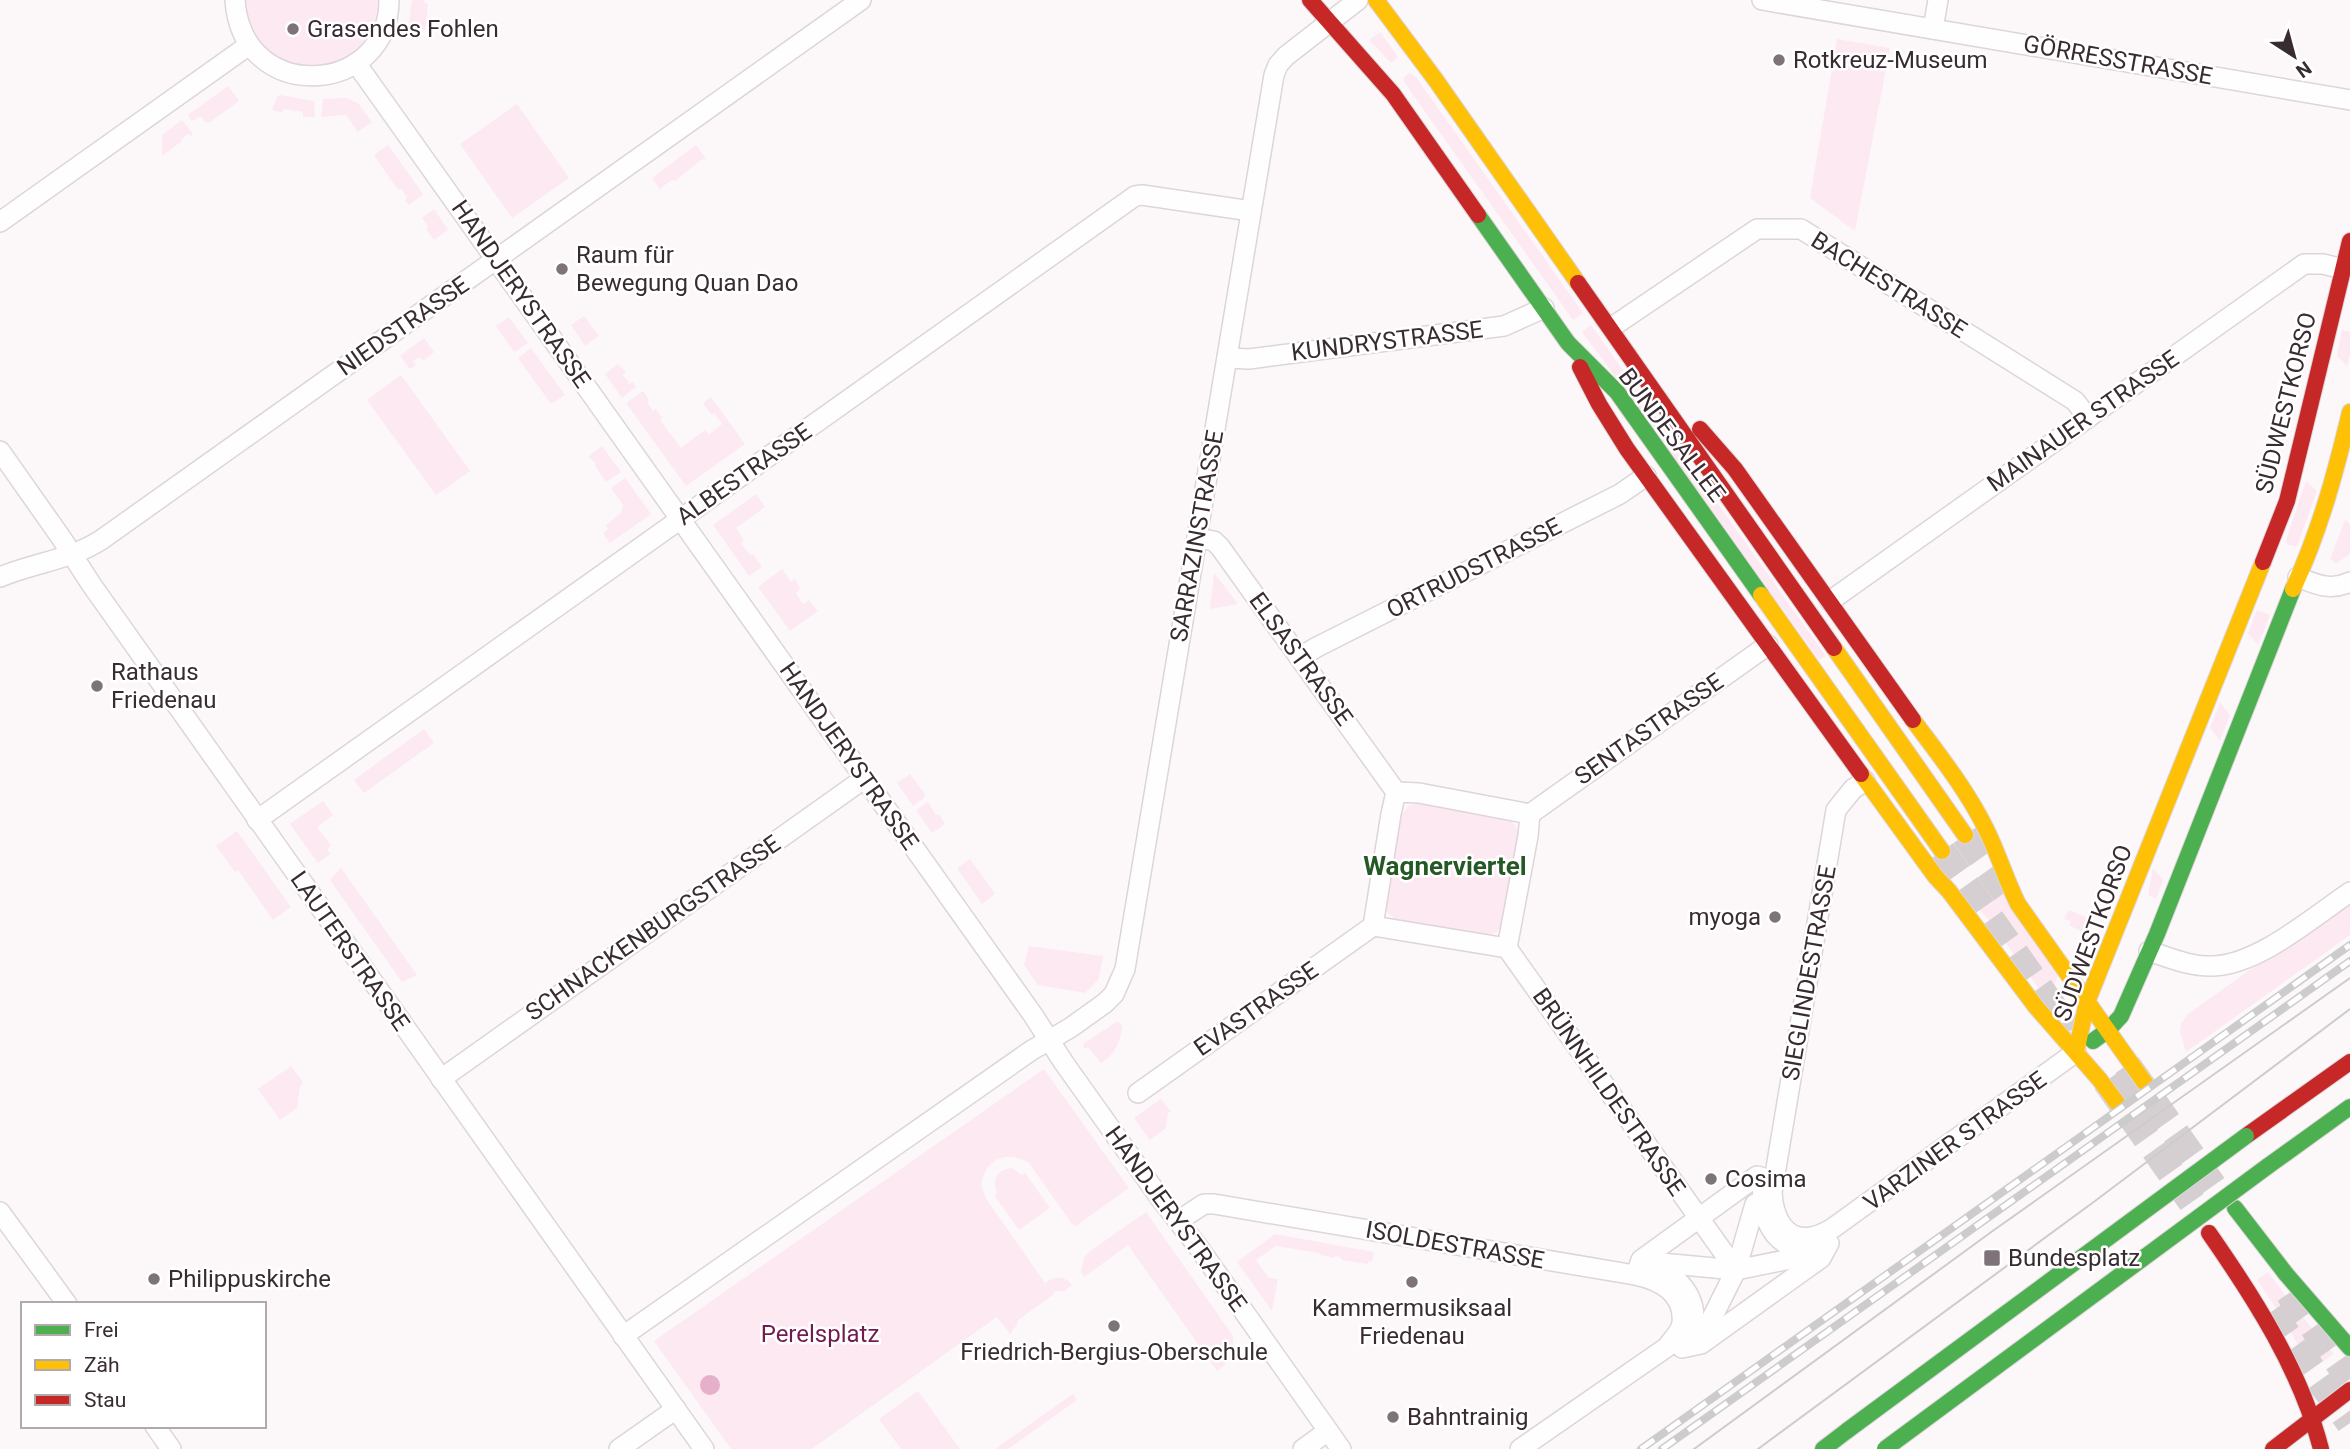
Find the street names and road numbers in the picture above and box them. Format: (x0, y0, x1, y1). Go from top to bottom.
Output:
street label: GÖRRESSTRASSE (2021, 30, 2215, 90)
street label: HANDJERYSTRASSE (446, 195, 596, 393)
street label: BACHESTRASSE (1806, 226, 1972, 344)
street label: NIEDSTRASSE (332, 270, 474, 382)
street label: SÜDWESTKORSO (2250, 309, 2322, 497)
street label: KUNDRYSTRASSE (1289, 315, 1485, 367)
street label: MAINAUER STRASSE (1982, 344, 2184, 498)
street label: BUNDESALLEE (1613, 363, 1731, 507)
street label: ALBESTRASSE (671, 417, 817, 531)
street label: SARRAZINSTRASSE (1165, 428, 1229, 644)
street label: ORTRUDSTRASSE (1382, 512, 1566, 624)
street label: ELSASTRASSE (1243, 587, 1359, 731)
street label: HANDJERYSTRASSE (774, 657, 924, 855)
street label: SENTASTRASSE (1569, 667, 1729, 791)
street label: SCHNACKENBURGSTRASSE (520, 829, 786, 1027)
street label: SÜDWESTKORSO (2048, 841, 2138, 1025)
street label: SIEGLINDESTRASSE (1776, 863, 1842, 1083)
street label: LAUTERSTRASSE (285, 866, 415, 1036)
street label: EVASTRASSE (1189, 956, 1323, 1062)
street label: BRÜNNHILDESTRASSE (1527, 983, 1691, 1201)
street label: VARZINER STRASSE (1858, 1065, 2052, 1217)
street label: HANDJERYSTRASSE (1099, 1121, 1253, 1317)
street label: ISOLDESTRASSE (1364, 1216, 1546, 1274)

